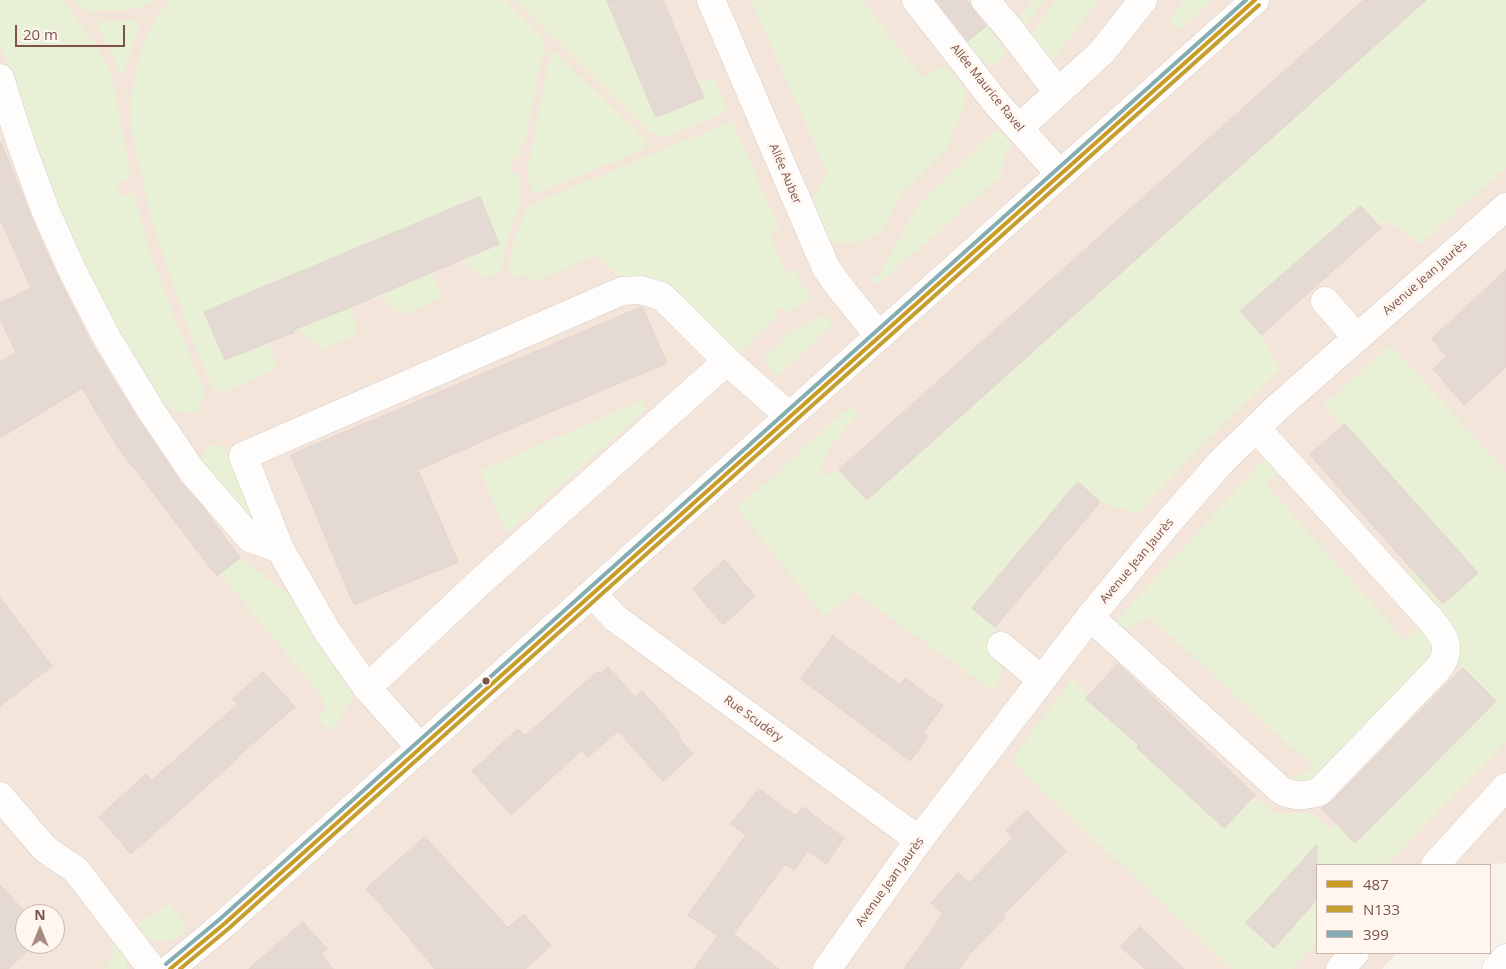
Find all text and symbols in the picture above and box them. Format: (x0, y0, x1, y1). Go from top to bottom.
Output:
scale bar (18, 15, 128, 47)
text: 20 m (23, 24, 58, 44)
street label: Allée Maurice Ravel (947, 41, 1027, 135)
street label: Allée Auber (766, 142, 804, 206)
street label: Avenue Jean Jaurès (1380, 238, 1470, 318)
street label: Avenue Jean Jaurès (1097, 516, 1177, 606)
unlabelled marker (481, 676, 491, 686)
street label: Rue Scudéry (721, 693, 785, 745)
street label: Avenue Jean Jaurès (853, 835, 927, 929)
legend (1316, 864, 1491, 954)
text: 487 (1363, 874, 1389, 894)
text: N133 (1363, 899, 1400, 919)
north arrow (15, 904, 65, 954)
text: N (34, 905, 46, 924)
text: 399 (1363, 924, 1389, 944)

